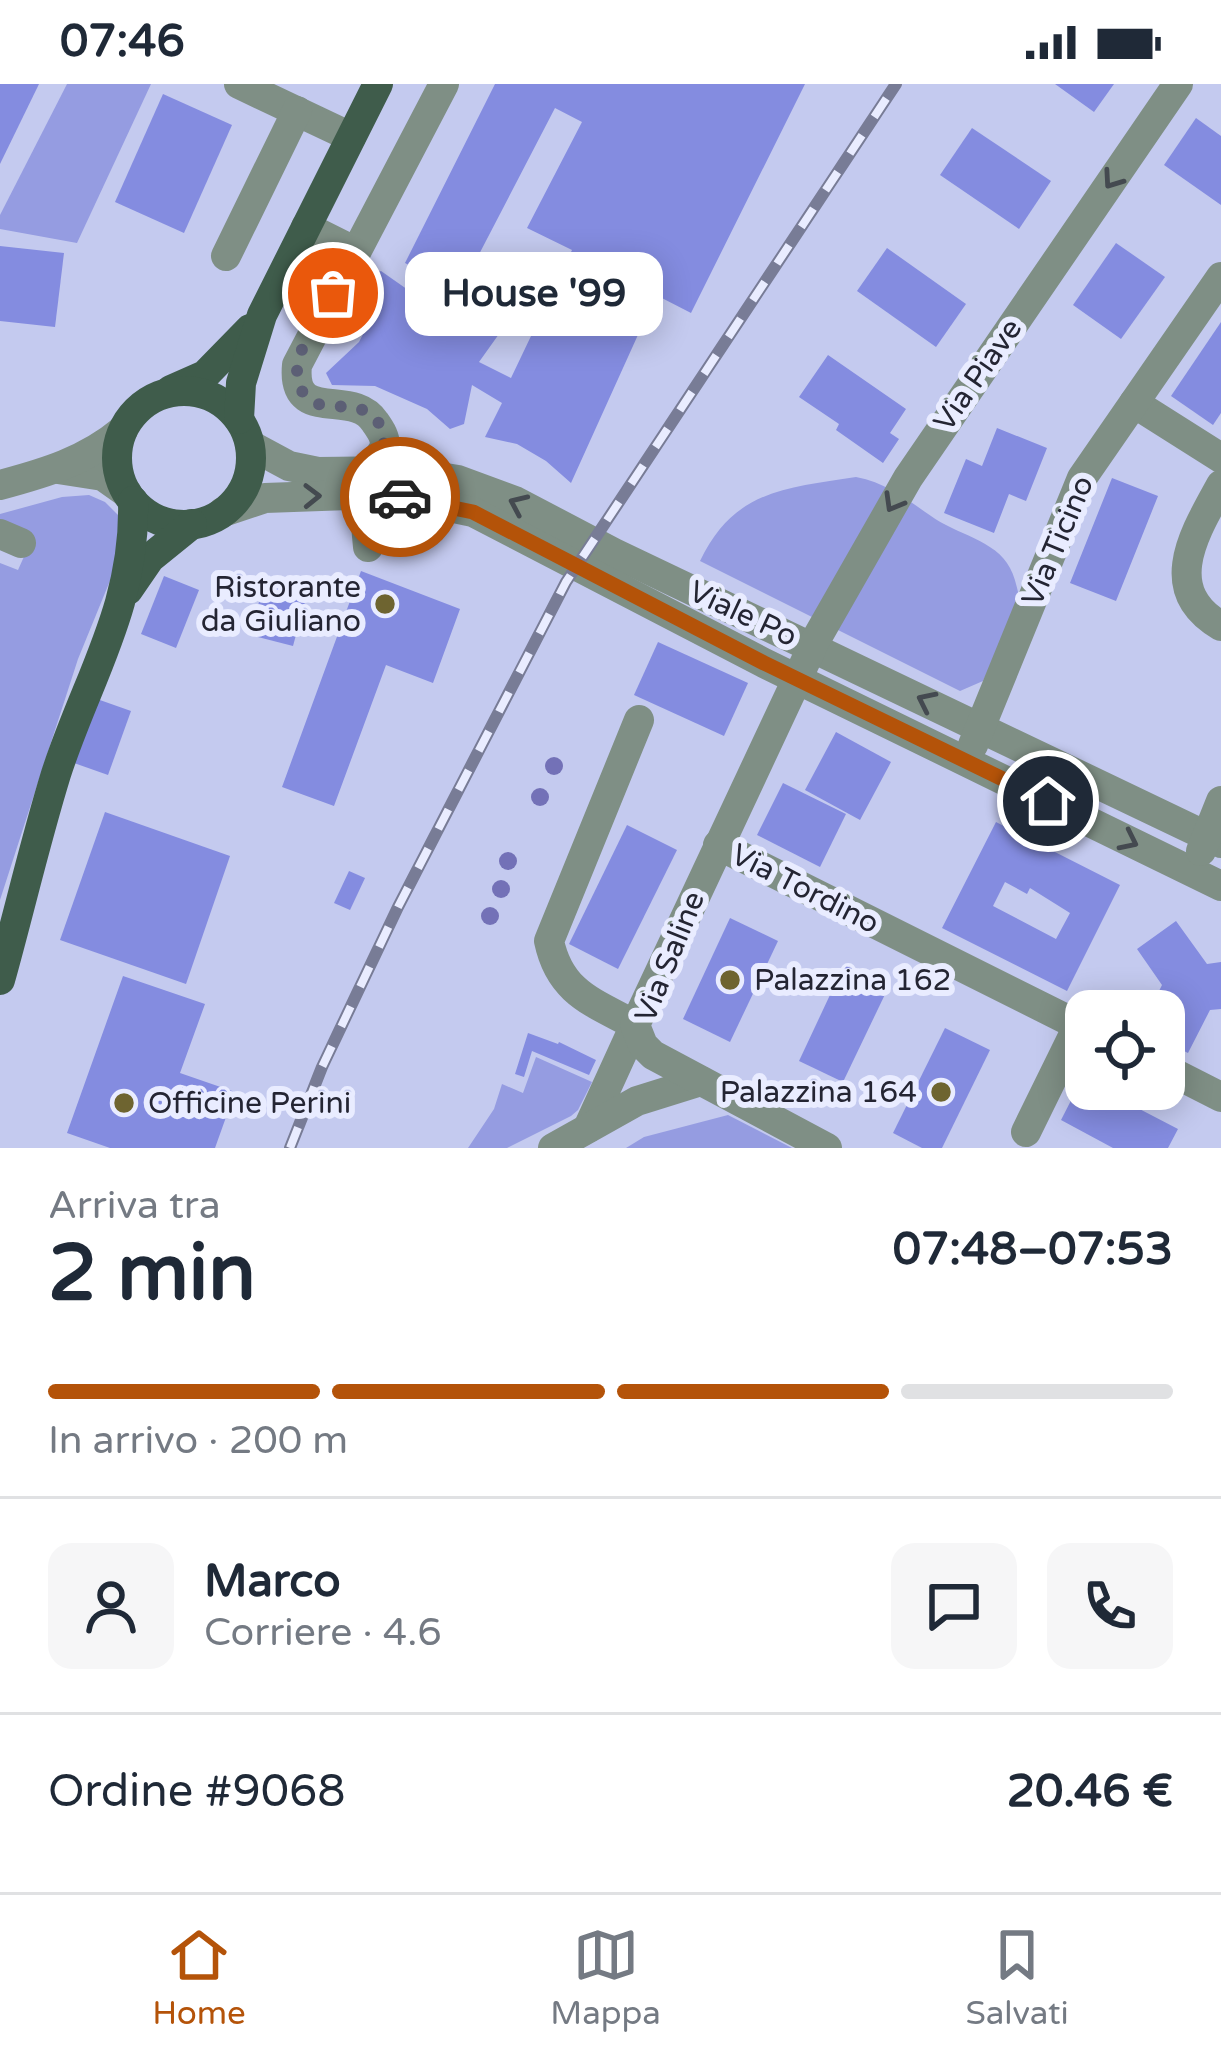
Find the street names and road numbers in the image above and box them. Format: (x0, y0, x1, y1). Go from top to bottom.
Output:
street label: Via Piave (926, 311, 1030, 439)
street label: Via Ticino (1014, 470, 1102, 612)
street label: Viale Po (683, 573, 803, 655)
street label: Via Tordino (725, 836, 885, 942)
street label: Via Saline (627, 886, 713, 1028)

